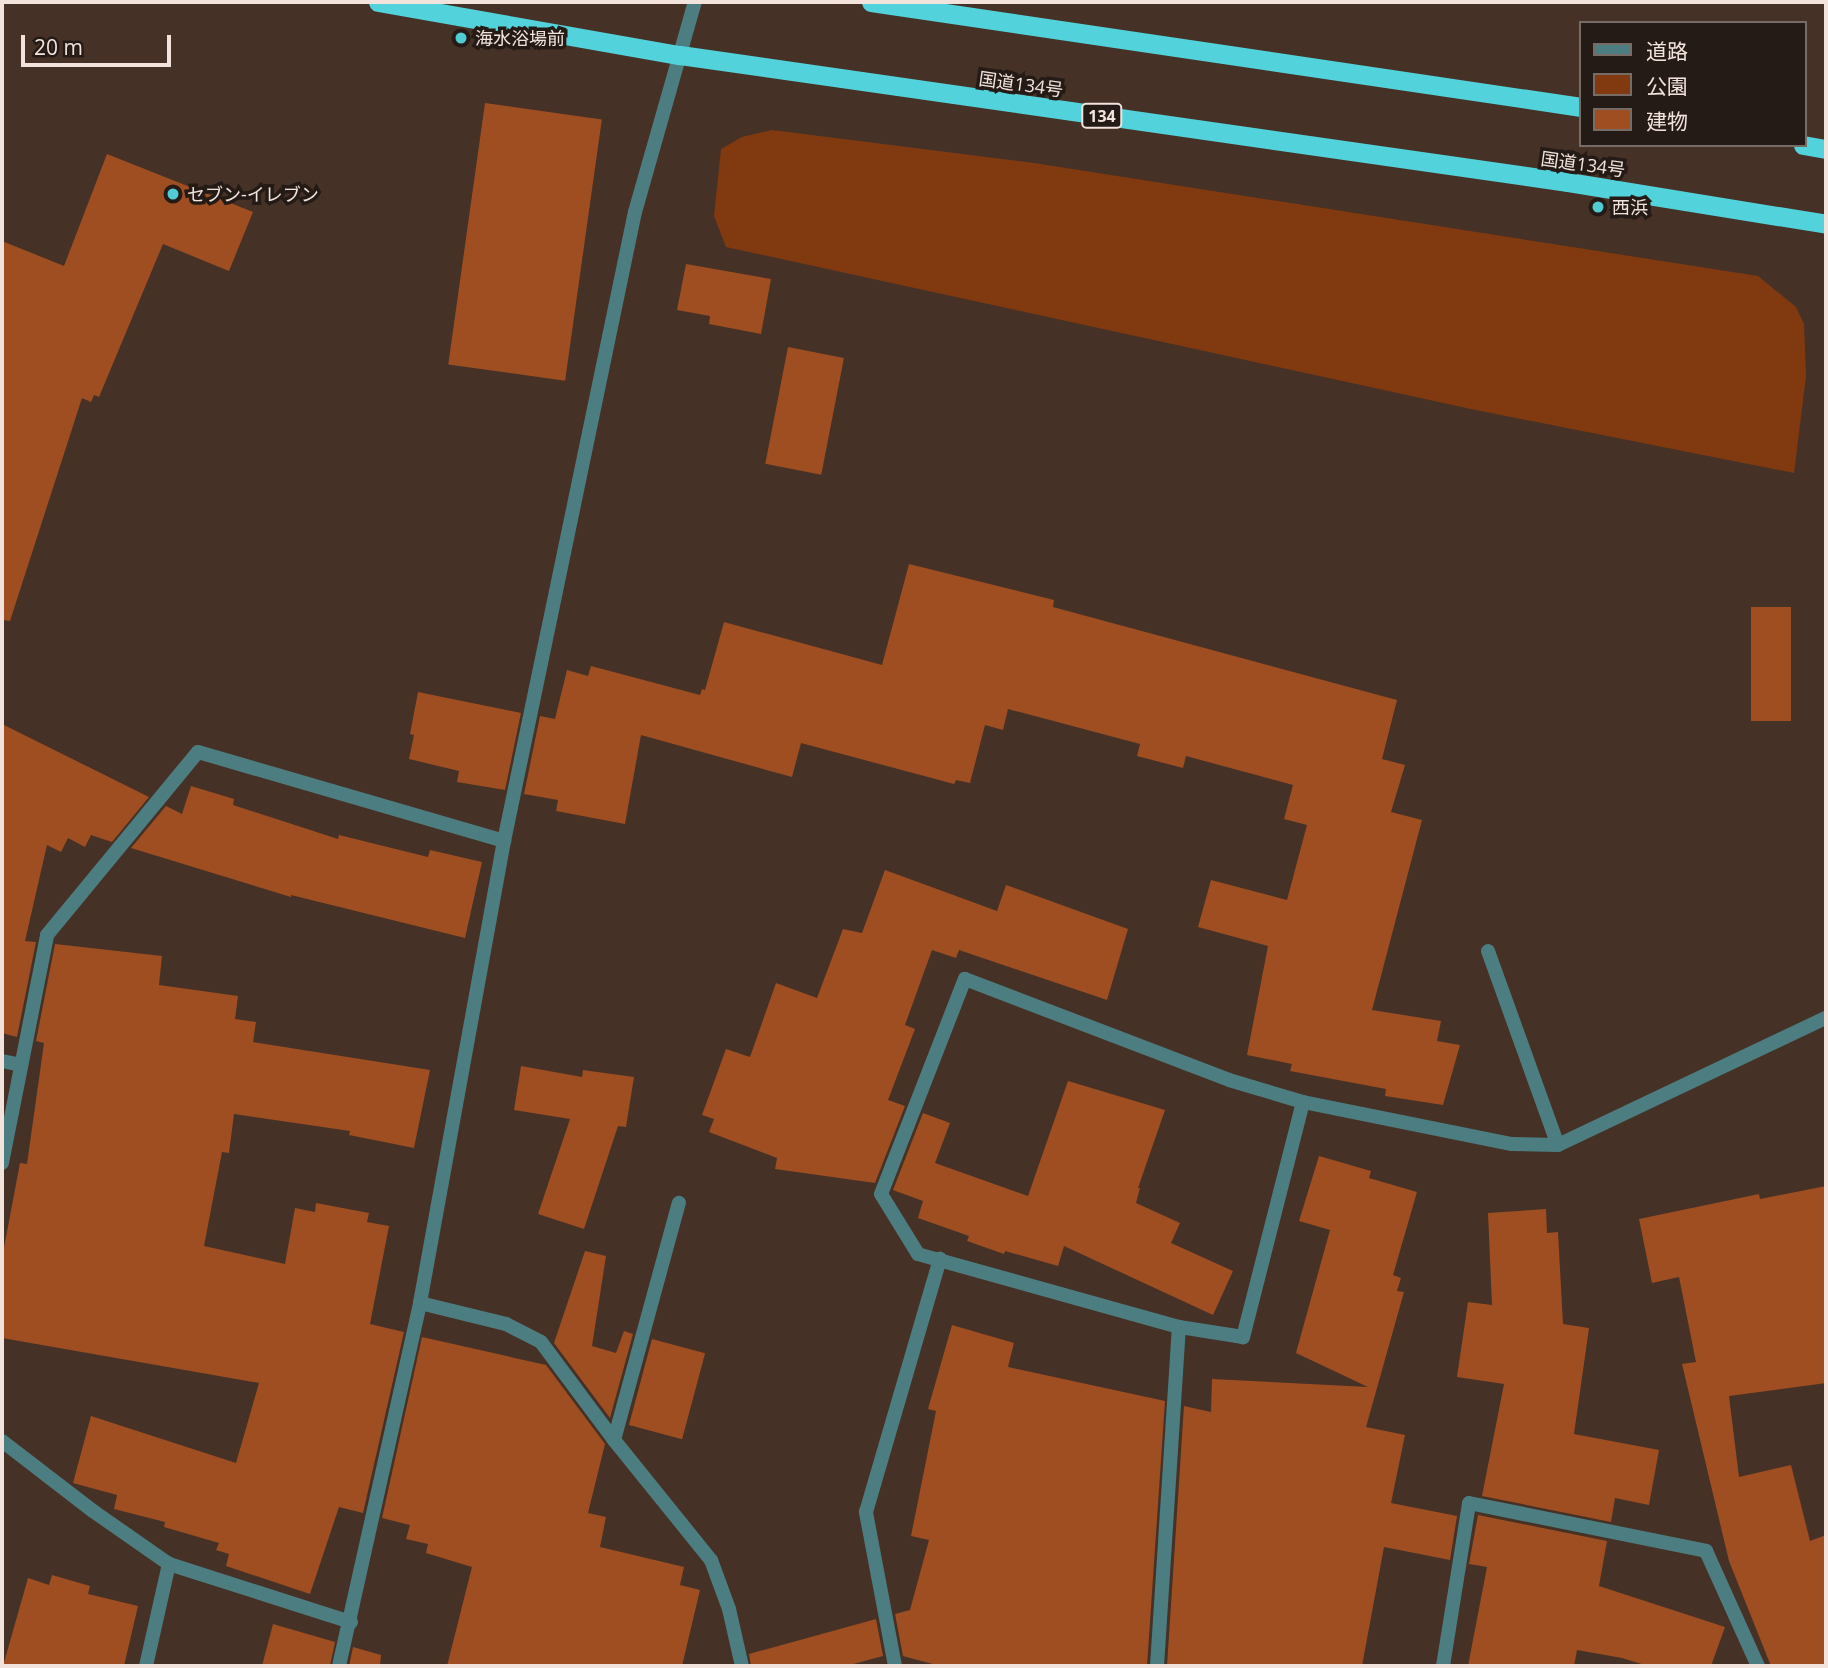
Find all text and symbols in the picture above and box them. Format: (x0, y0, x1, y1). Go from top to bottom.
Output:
scale bar (24, 21, 175, 65)
legend (1580, 21, 1807, 147)
place label: 海水浴場前 (475, 27, 565, 49)
marker: 海水浴場前 (453, 30, 469, 46)
text: 20 m (34, 33, 83, 61)
text: 道路 (1646, 37, 1688, 65)
street label: 国道134号 (977, 67, 1065, 101)
text: 公園 (1646, 72, 1688, 100)
road number: 134 (1081, 104, 1123, 128)
text: 建物 (1646, 107, 1688, 135)
street label: 国道134号 (1539, 147, 1627, 181)
place label: セブン-イレブン (187, 183, 319, 205)
marker: セブン-イレブン (165, 186, 181, 202)
place label: 西浜 (1612, 196, 1648, 218)
marker: 西浜 (1590, 199, 1606, 215)

